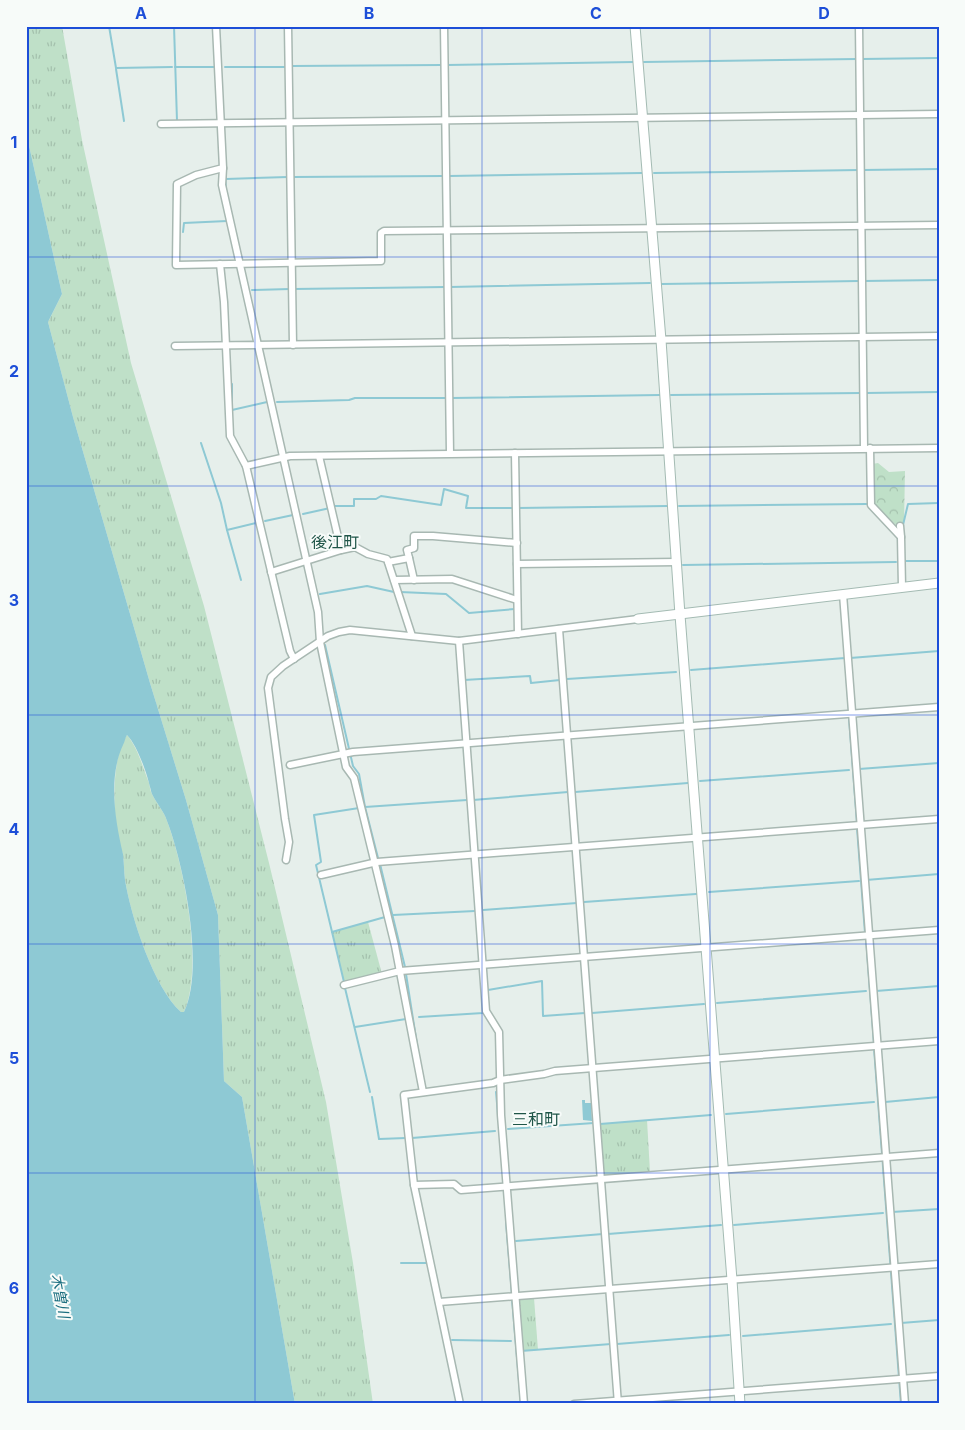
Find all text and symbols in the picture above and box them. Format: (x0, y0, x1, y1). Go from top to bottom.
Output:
text: A (135, 3, 147, 23)
text: B (364, 3, 374, 23)
text: C (590, 3, 602, 23)
text: D (818, 3, 830, 23)
text: 1 (11, 132, 17, 152)
text: 2 (9, 361, 19, 381)
district label: 後江町 (311, 532, 359, 552)
text: 3 (9, 590, 19, 610)
text: 4 (9, 819, 20, 839)
text: 5 (9, 1048, 19, 1068)
district label: 三和町 (512, 1109, 560, 1129)
water label: 木曽川 (47, 1272, 74, 1322)
text: 6 (9, 1278, 19, 1298)

